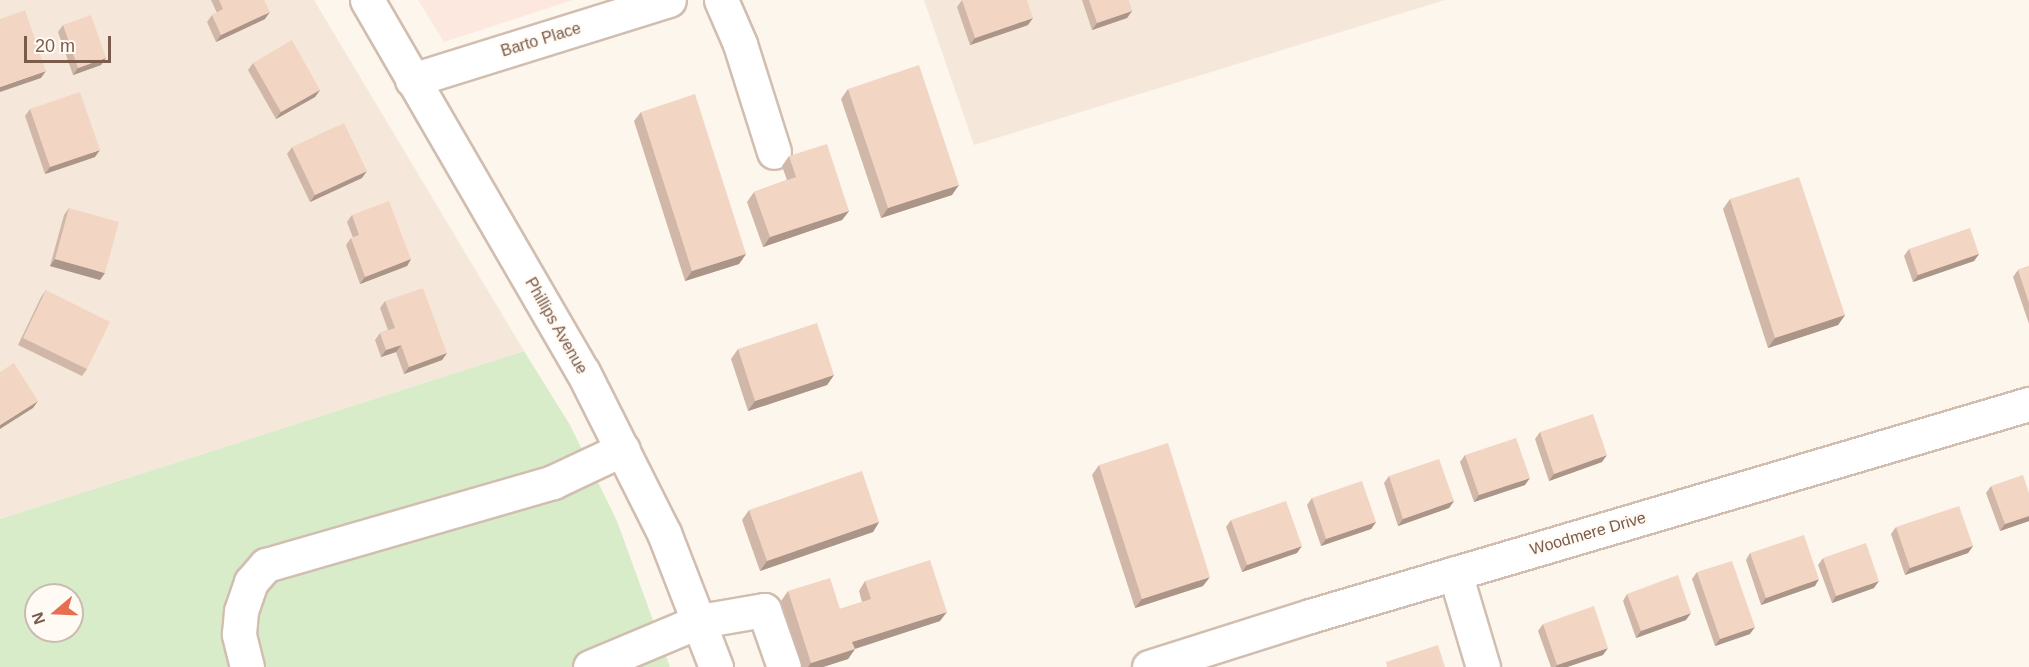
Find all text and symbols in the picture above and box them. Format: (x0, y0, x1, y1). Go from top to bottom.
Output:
street label: Barto Place (499, 19, 583, 61)
scale bar (27, 24, 114, 62)
text: 20 m (35, 36, 75, 56)
street label: Phillips Avenue (520, 274, 592, 378)
street label: Woodmere Drive (1528, 508, 1648, 560)
north arrow (24, 583, 84, 643)
text: N (28, 610, 48, 627)

